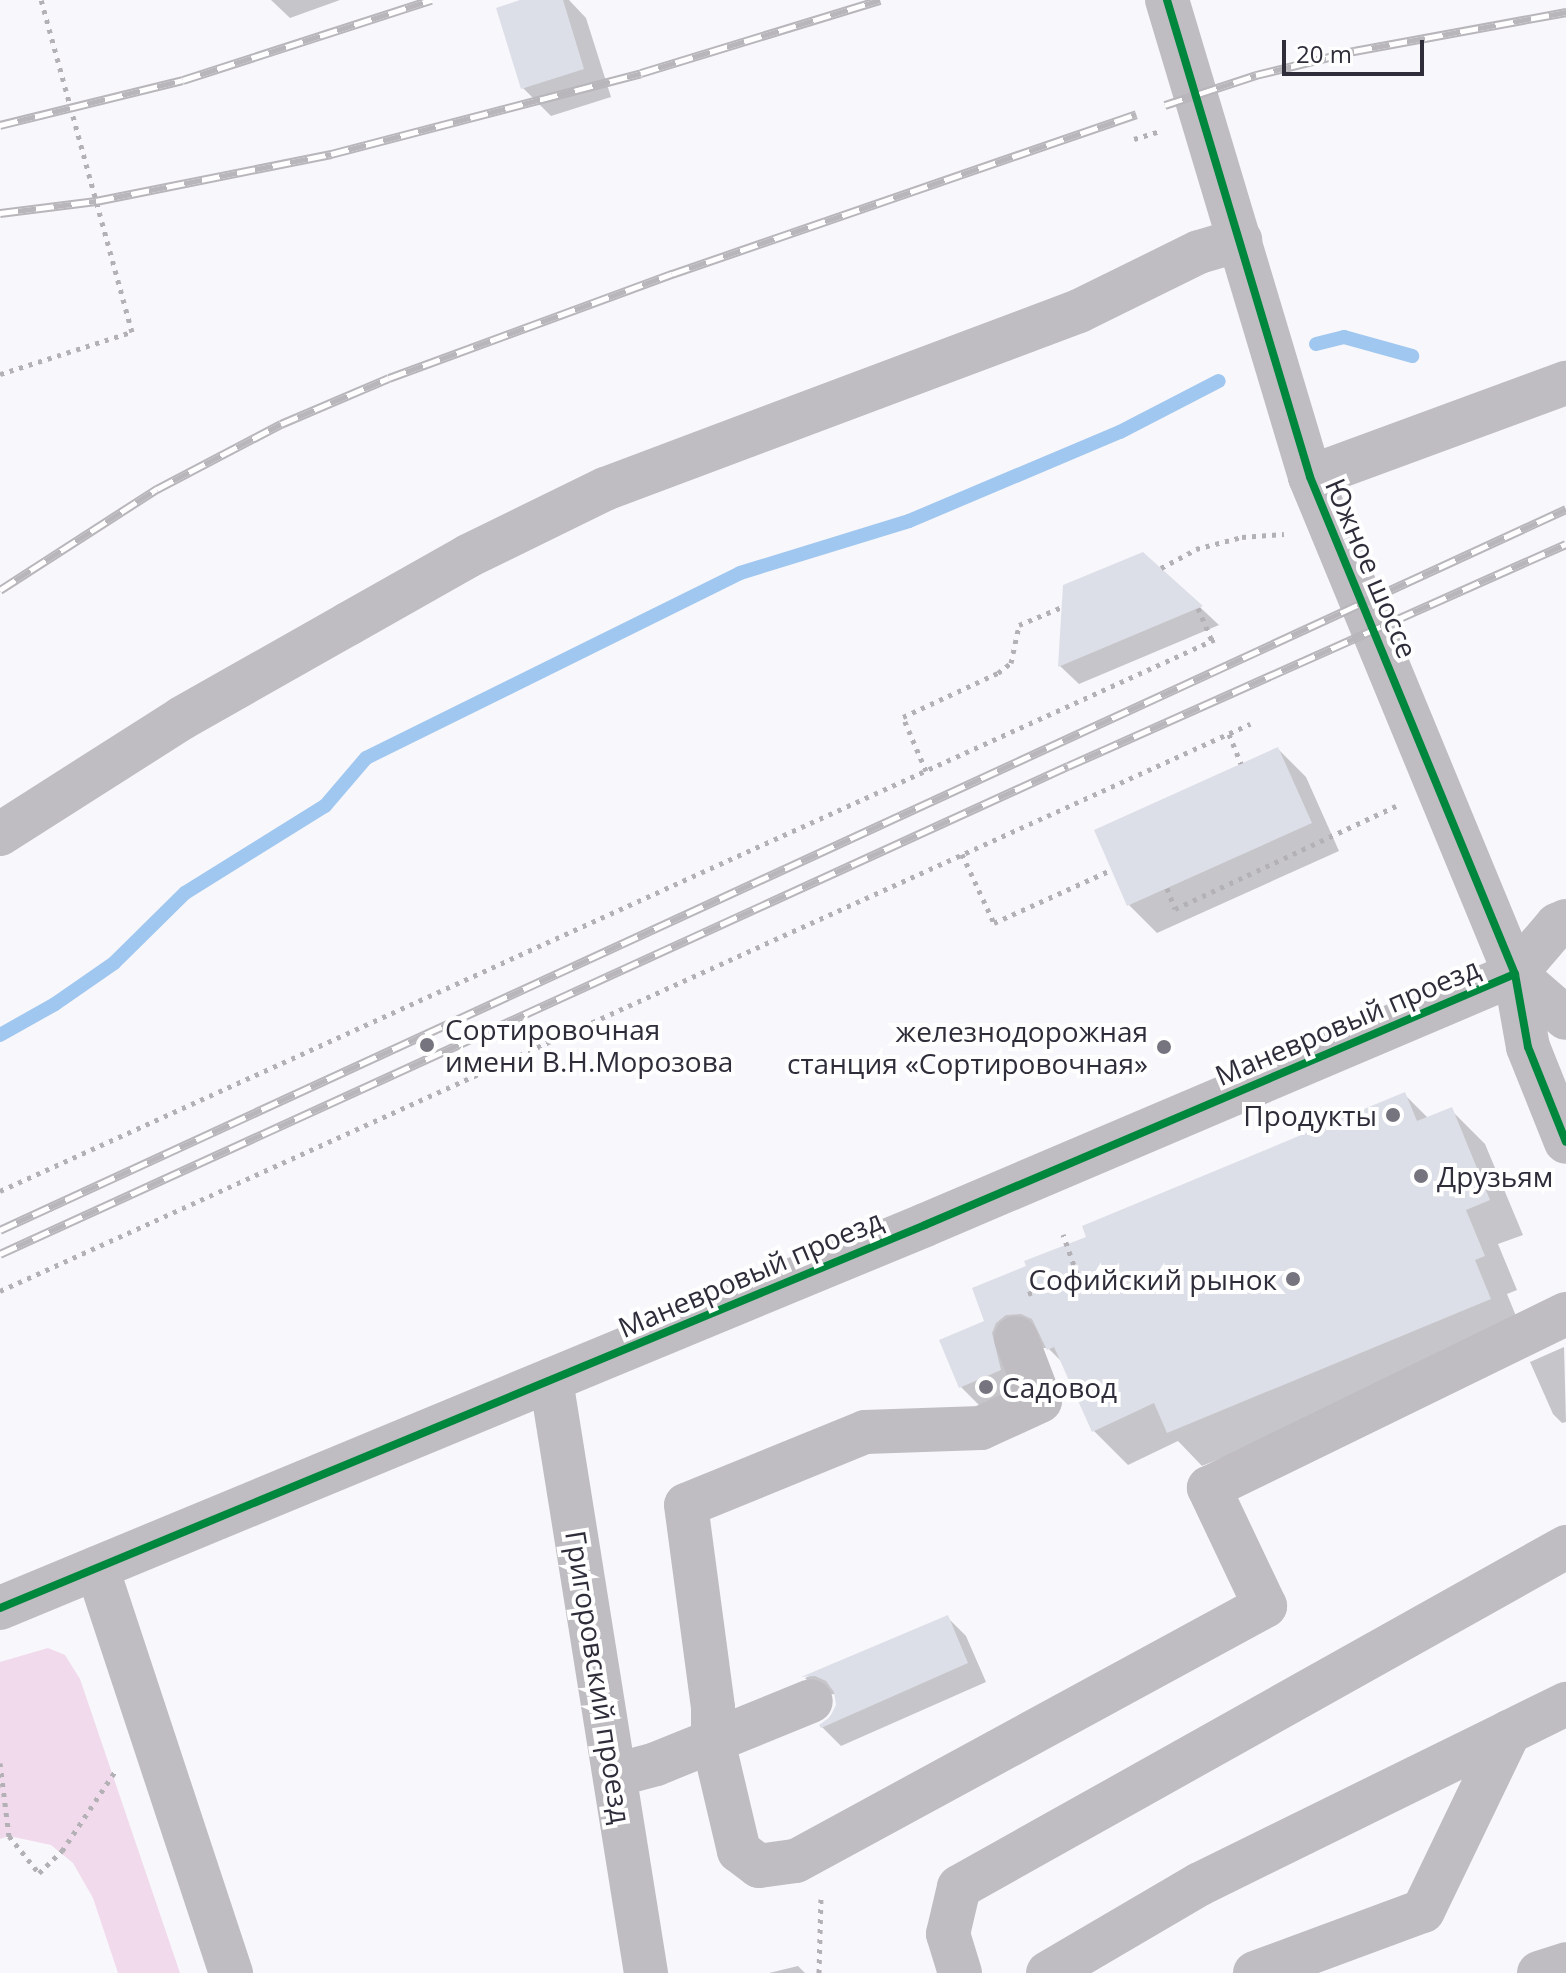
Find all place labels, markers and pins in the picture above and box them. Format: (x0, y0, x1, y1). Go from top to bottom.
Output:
place label: Сортировочная имени В.Н.Морозова (445, 1012, 733, 1078)
place label: железнодорожная станция «Сортировочная» (787, 1014, 1148, 1080)
marker: Сортировочная имени В.Н.Морозова (416, 1034, 438, 1056)
marker: железнодорожная станция «Сортировочная» (1155, 1038, 1173, 1056)
place label: Продукты (1243, 1098, 1377, 1132)
marker: Продукты (1384, 1106, 1402, 1124)
place label: Друзьям (1437, 1159, 1553, 1193)
marker: Друзьям (1412, 1167, 1430, 1185)
place label: Софийский рынок (1028, 1262, 1277, 1296)
marker: Софийский рынок (1284, 1270, 1302, 1288)
place label: Садовод (1002, 1370, 1117, 1404)
marker: Садовод (977, 1378, 995, 1396)

